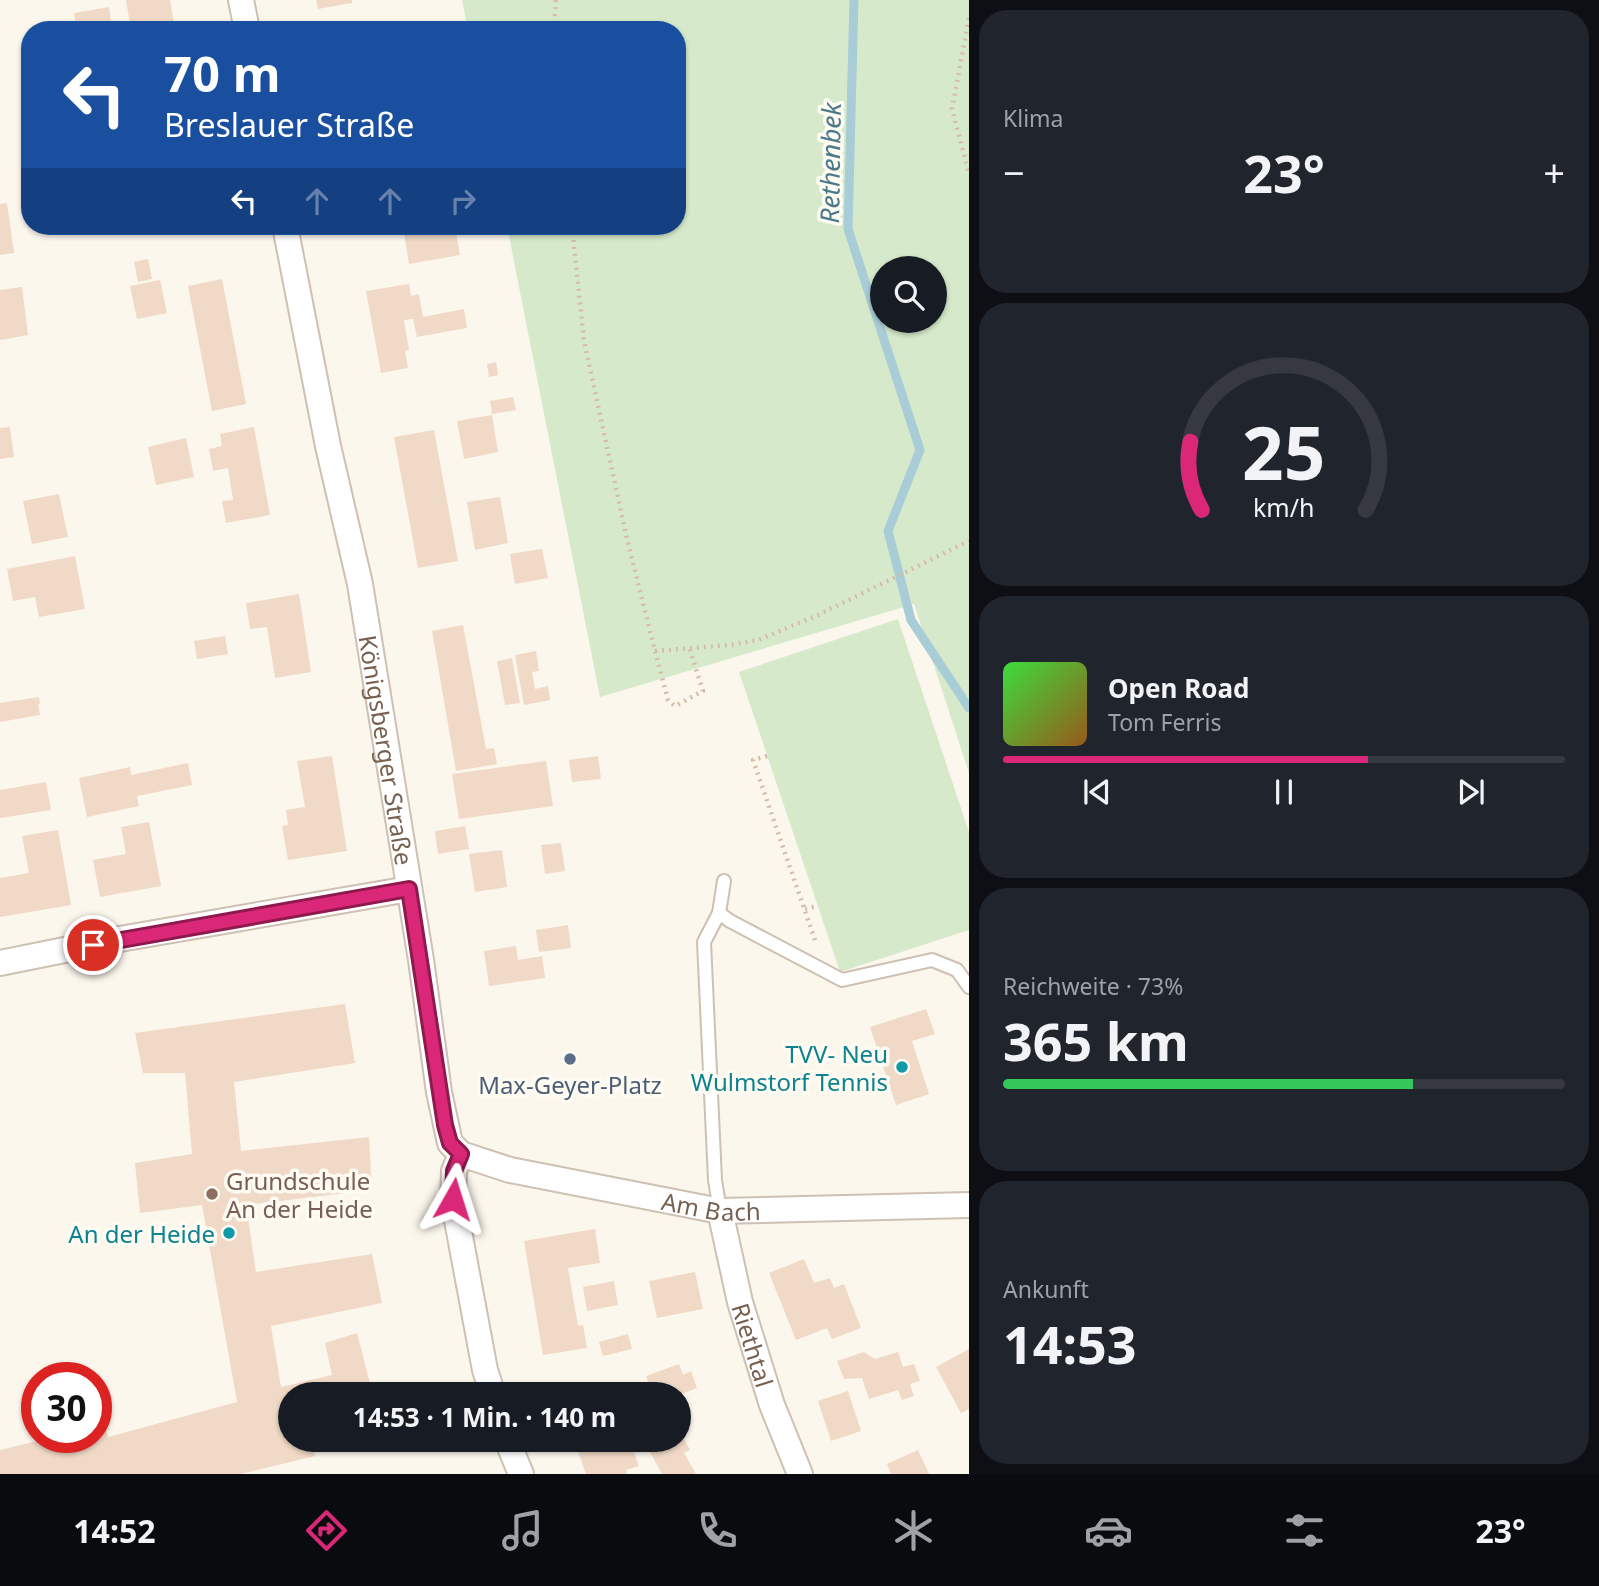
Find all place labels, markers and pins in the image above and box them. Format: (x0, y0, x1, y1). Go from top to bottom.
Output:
pin (63, 915, 123, 975)
place label: TVV- Neu Wulmstorf Tennis (691, 1037, 888, 1098)
marker: Max-Geyer-Platz (562, 1051, 578, 1067)
marker: TVV- Neu Wulmstorf Tennis (894, 1059, 910, 1075)
place label: Max-Geyer-Platz (478, 1068, 662, 1101)
place label: Grundschule An der Heide (226, 1164, 373, 1225)
marker: Grundschule An der Heide (204, 1186, 220, 1202)
place label: An der Heide (68, 1217, 215, 1250)
marker: An der Heide (221, 1225, 237, 1241)

